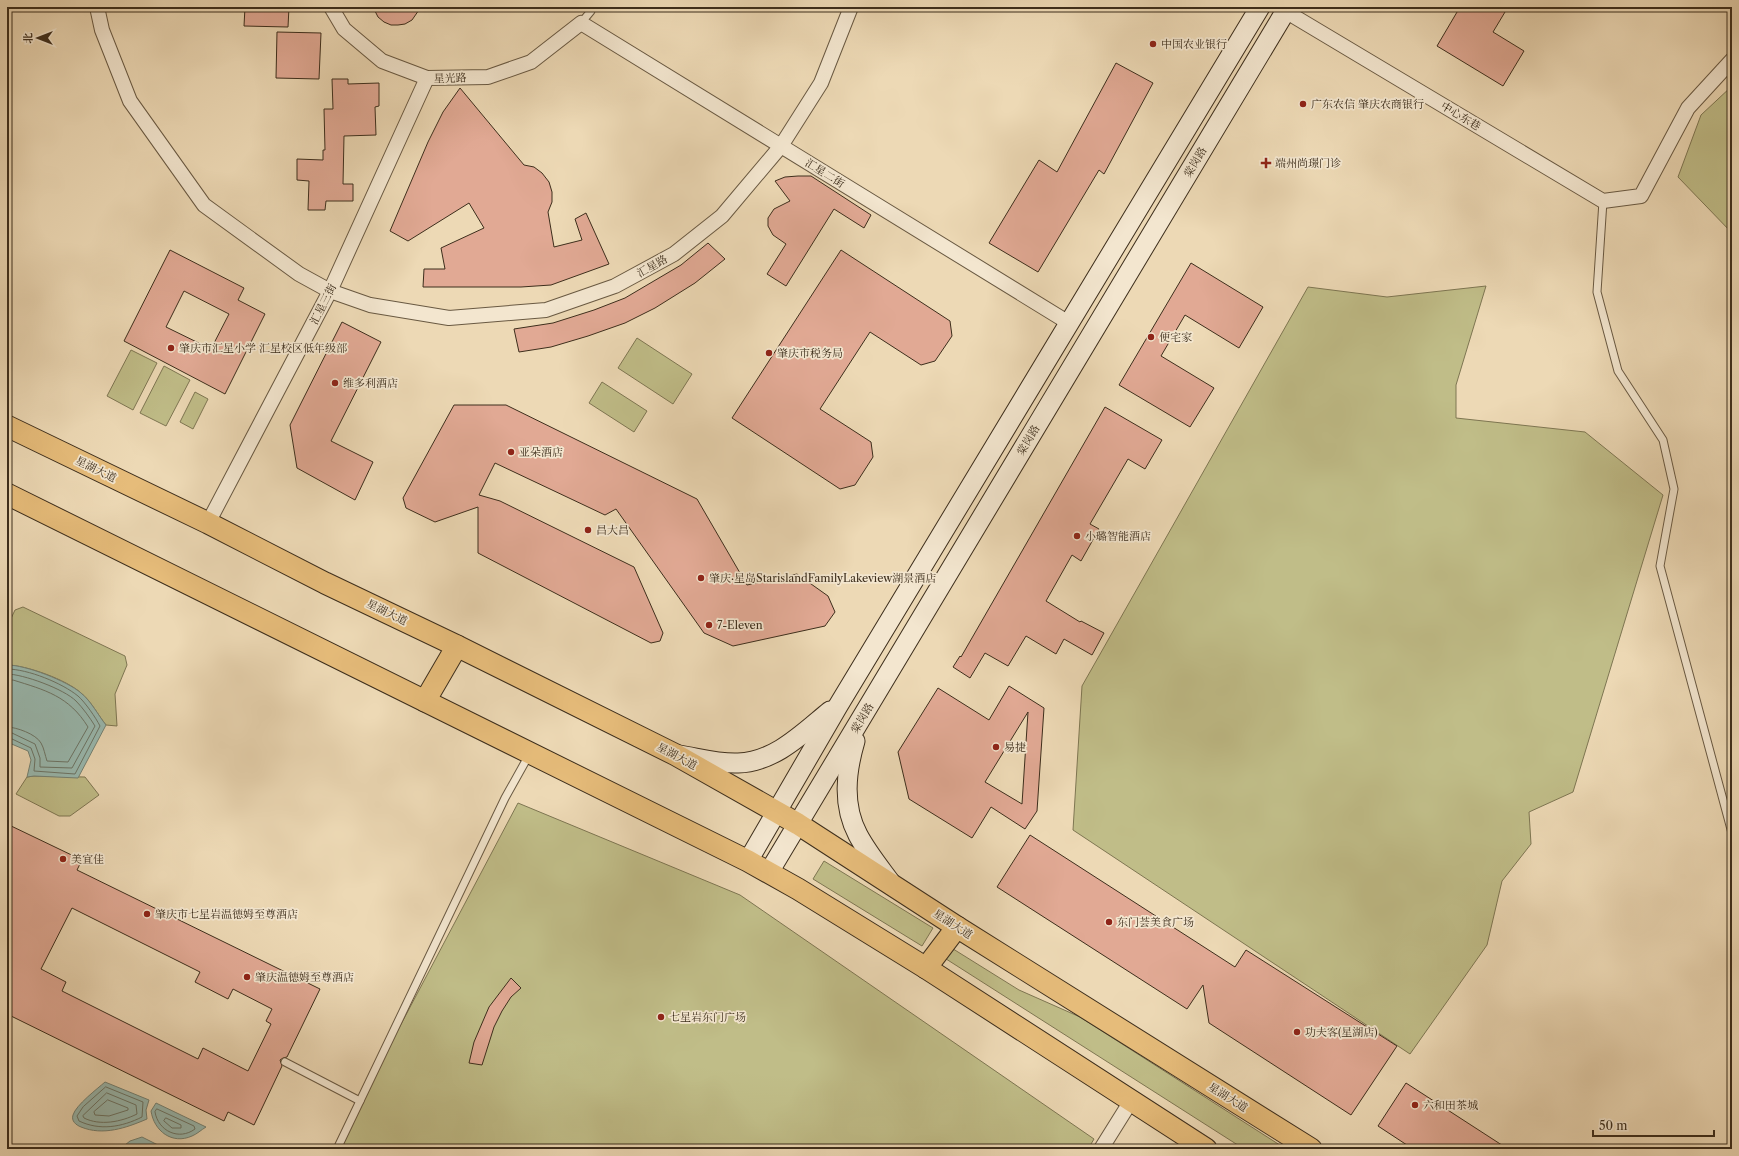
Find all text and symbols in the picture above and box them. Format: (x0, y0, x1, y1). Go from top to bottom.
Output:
north arrow (18, 18, 58, 58)
text: 北 (21, 33, 35, 44)
place label: 中国农业银行 (1161, 37, 1227, 51)
marker: 中国农业银行 (1148, 39, 1158, 49)
street label: 星光路 (433, 70, 467, 86)
place label: 广东农信 肇庆农商银行 (1311, 97, 1424, 111)
marker: 广东农信 肇庆农商银行 (1298, 99, 1308, 109)
street label: 中心东巷 (1439, 99, 1483, 133)
street label: 棠岗路 (1181, 144, 1209, 180)
street label: 汇星二街 (803, 155, 847, 191)
place label: 端州尚璟门诊 (1275, 156, 1341, 170)
marker: 端州尚璟门诊 (1260, 157, 1272, 169)
street label: 汇星路 (634, 252, 670, 280)
street label: 汇星三街 (307, 281, 339, 327)
place label: 便宅家 (1159, 330, 1192, 344)
marker: 便宅家 (1146, 332, 1156, 342)
place label: 肇庆市汇星小学 汇星校区低年级部 (179, 341, 348, 355)
marker: 肇庆市汇星小学 汇星校区低年级部 (166, 343, 176, 353)
place label: 肇庆市税务局 (777, 346, 843, 360)
marker: 肇庆市税务局 (764, 348, 774, 358)
place label: 维多利酒店 (343, 376, 398, 390)
marker: 维多利酒店 (330, 378, 340, 388)
street label: 棠岗路 (1014, 422, 1042, 458)
place label: 亚朵酒店 (519, 445, 563, 459)
marker: 亚朵酒店 (506, 447, 516, 457)
street label: 星湖大道 (73, 453, 119, 485)
place label: 昌大昌 (596, 523, 629, 537)
marker: 昌大昌 (583, 525, 593, 535)
place label: 小璐智能酒店 (1085, 529, 1151, 543)
marker: 小璐智能酒店 (1072, 531, 1082, 541)
place label: 肇庆·星岛StarislandFamilyLakeview湖景酒店 (709, 571, 936, 585)
marker: 肇庆·星岛StarislandFamilyLakeview湖景酒店 (696, 573, 706, 583)
street label: 星湖大道 (364, 596, 410, 628)
place label: 7-Eleven (717, 618, 763, 632)
marker: 7-Eleven (704, 620, 714, 630)
street label: 棠岗路 (848, 700, 876, 736)
street label: 星湖大道 (654, 739, 700, 773)
place label: 易捷 (1004, 740, 1026, 754)
marker: 易捷 (991, 742, 1001, 752)
place label: 美宜佳 (71, 852, 104, 866)
marker: 美宜佳 (58, 854, 68, 864)
street label: 星湖大道 (931, 906, 975, 942)
place label: 肇庆市七星岩温德姆至尊酒店 (155, 907, 298, 921)
marker: 肇庆市七星岩温德姆至尊酒店 (142, 909, 152, 919)
place label: 东门荟美食广场 (1117, 915, 1194, 929)
marker: 东门荟美食广场 (1104, 917, 1114, 927)
place label: 肇庆温德姆至尊酒店 (255, 970, 354, 984)
marker: 肇庆温德姆至尊酒店 (242, 972, 252, 982)
place label: 七星岩东门广场 (669, 1010, 746, 1024)
marker: 七星岩东门广场 (656, 1012, 666, 1022)
place label: 功夫客(星湖店) (1305, 1025, 1378, 1039)
marker: 功夫客(星湖店) (1292, 1027, 1302, 1037)
street label: 星湖大道 (1206, 1079, 1250, 1115)
place label: 六和田茶城 (1423, 1098, 1478, 1112)
marker: 六和田茶城 (1410, 1100, 1420, 1110)
scale bar (1593, 1112, 1714, 1138)
text: 50 m (1599, 1118, 1628, 1133)

